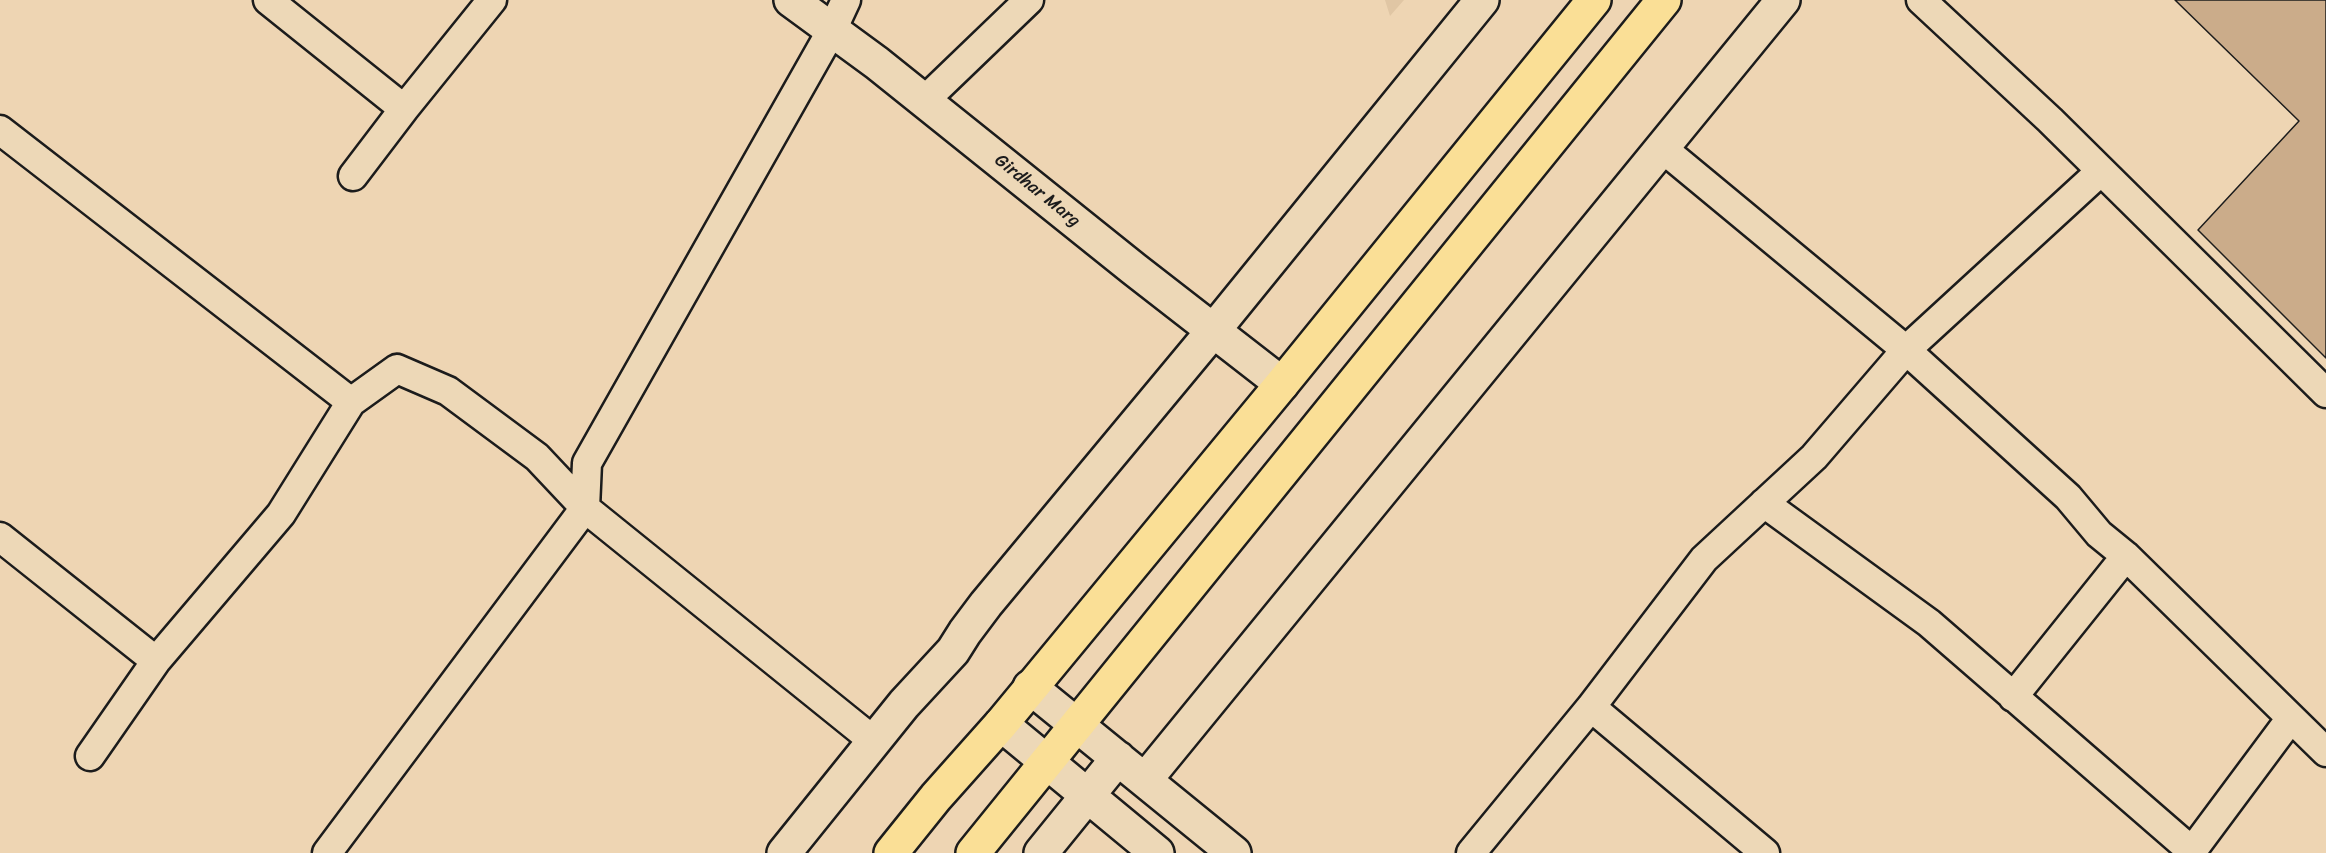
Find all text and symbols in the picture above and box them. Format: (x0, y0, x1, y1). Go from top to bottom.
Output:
street label: Girdhar Marg (990, 150, 1084, 232)

